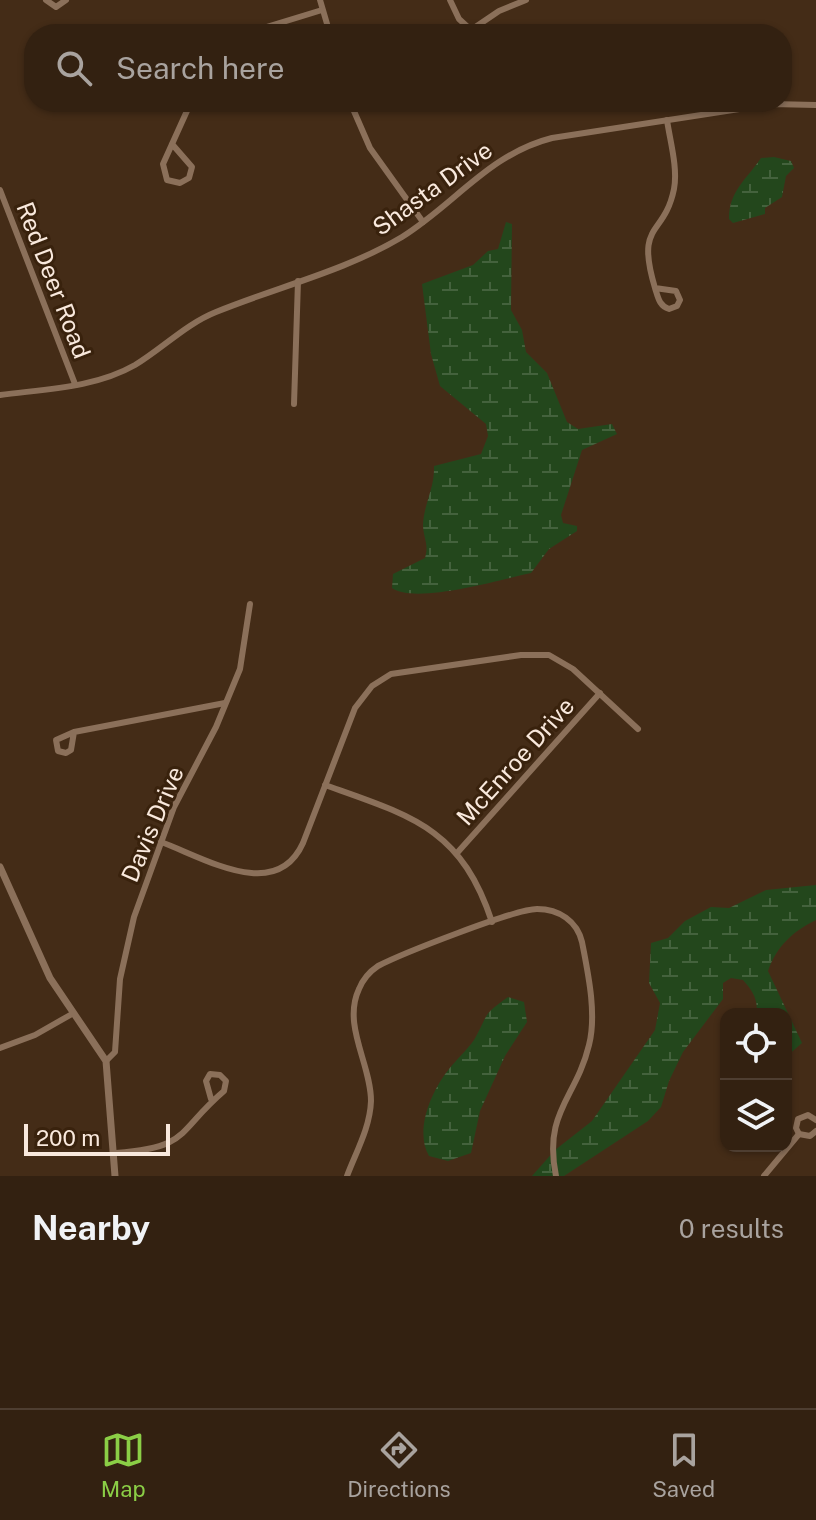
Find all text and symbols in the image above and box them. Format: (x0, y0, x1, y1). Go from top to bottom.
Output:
search box (24, 24, 792, 112)
icon: search (52, 46, 96, 90)
text: Search here (116, 50, 284, 86)
street label: Shasta Drive (367, 135, 497, 241)
street label: Red Deer Road (11, 198, 97, 362)
street label: McEnroe Drive (450, 691, 580, 831)
street label: Davis Drive (115, 762, 189, 886)
map controls (720, 1008, 792, 1152)
button: locate (720, 1008, 792, 1080)
button: layers (720, 1080, 792, 1152)
scale bar (24, 1120, 170, 1156)
text: 200 m (36, 1125, 100, 1151)
text: Nearby (32, 1208, 150, 1248)
text: 0 results (679, 1213, 784, 1244)
tab: Map (101, 1428, 146, 1502)
tab: Directions (347, 1428, 451, 1502)
tab: Saved (652, 1428, 715, 1502)

